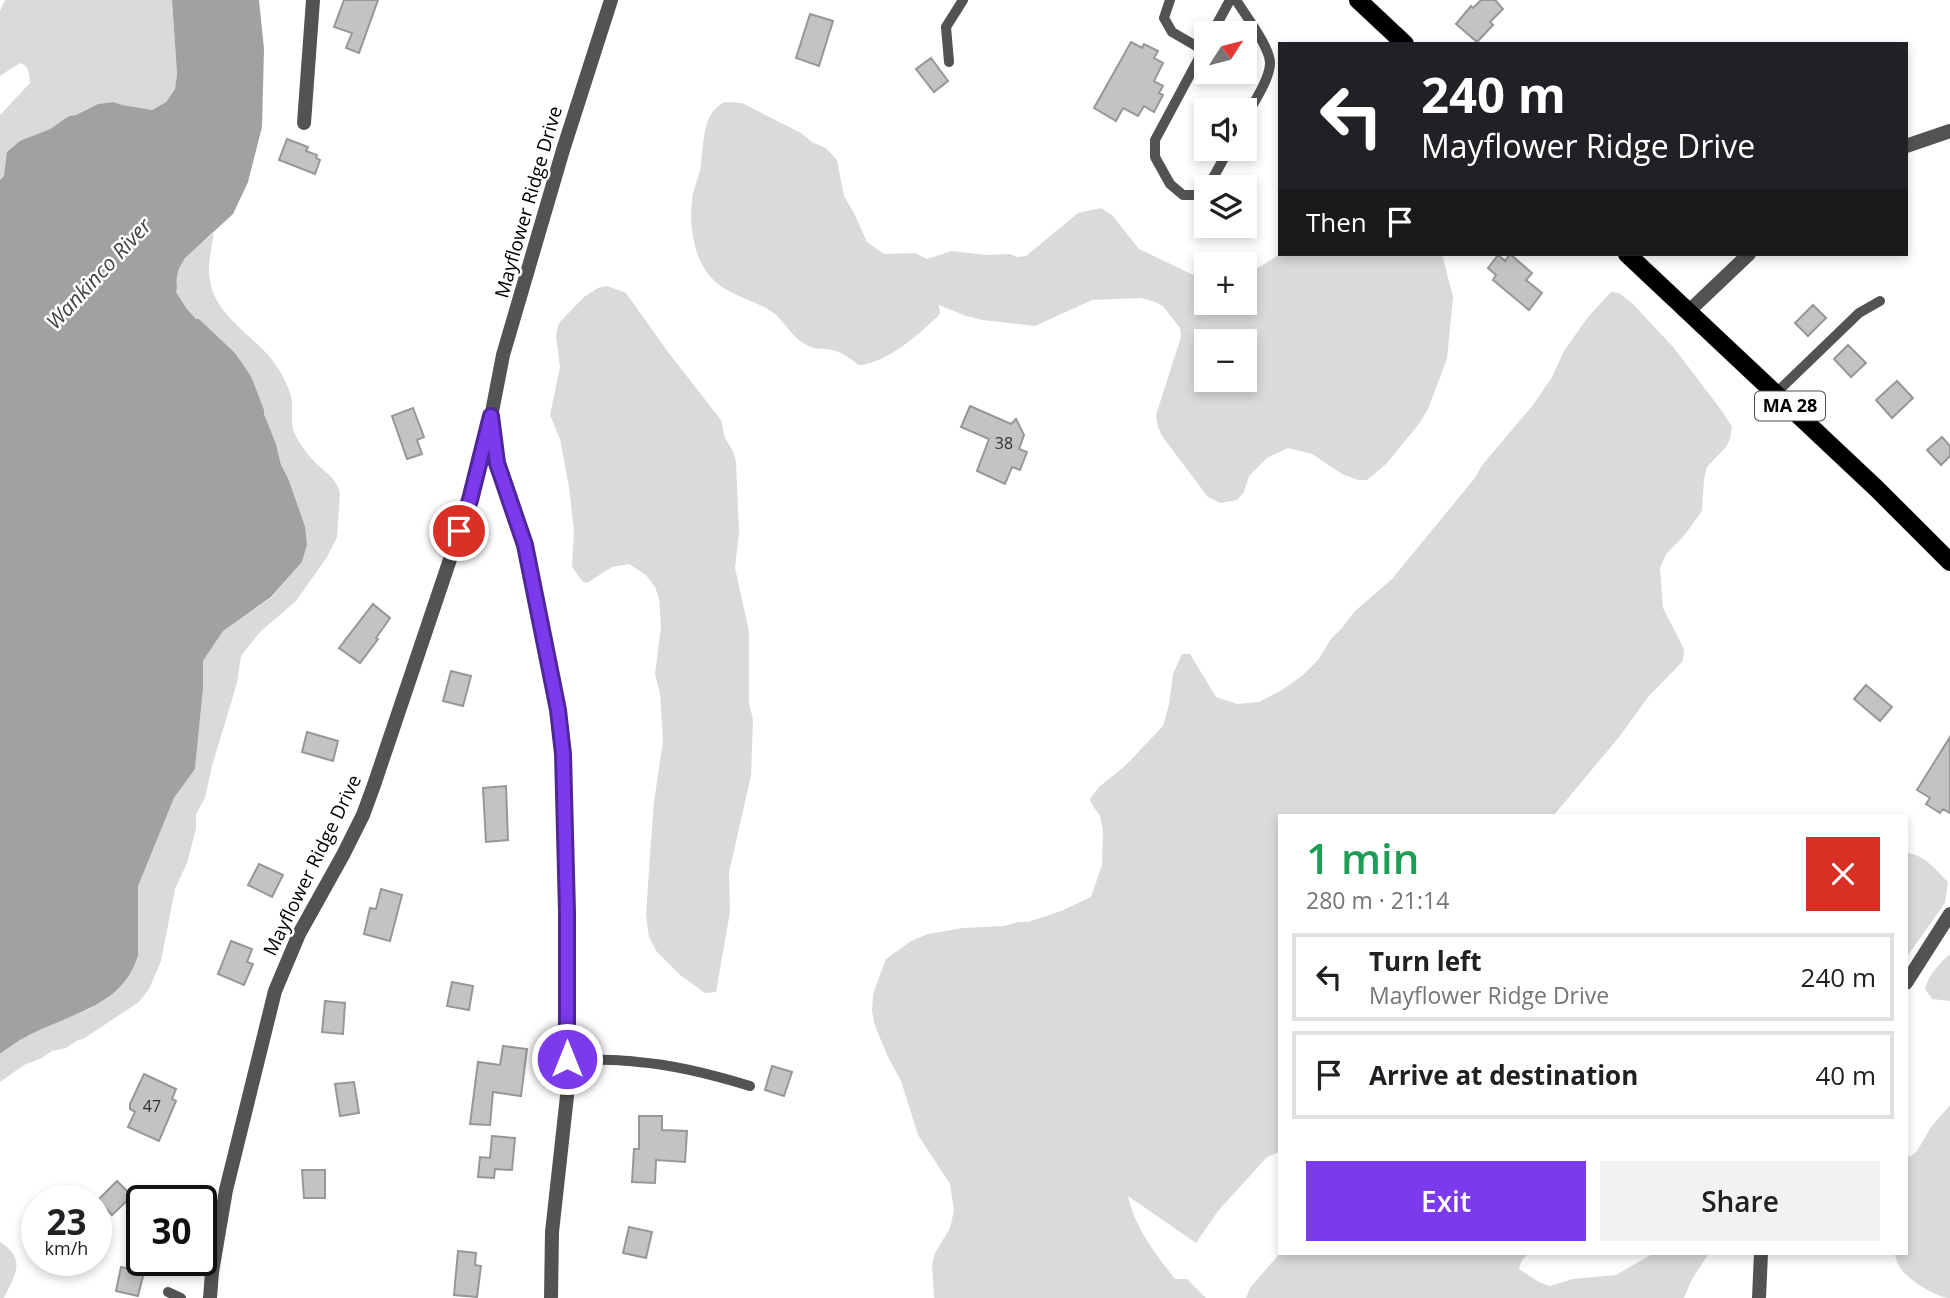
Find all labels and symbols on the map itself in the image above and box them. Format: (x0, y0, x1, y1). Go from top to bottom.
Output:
north arrow (1194, 21, 1256, 84)
street label: Mayflower Ridge Drive (488, 103, 568, 301)
water label: Wankinco River (40, 211, 157, 335)
road number: MA 28 (1755, 392, 1825, 420)
house number: 38 (995, 432, 1013, 454)
pin (429, 501, 489, 561)
street label: Mayflower Ridge Drive (257, 770, 367, 960)
position arrow (530, 1022, 604, 1096)
house number: 47 (143, 1095, 161, 1117)
speed limit sign: 30 (126, 1185, 217, 1276)

